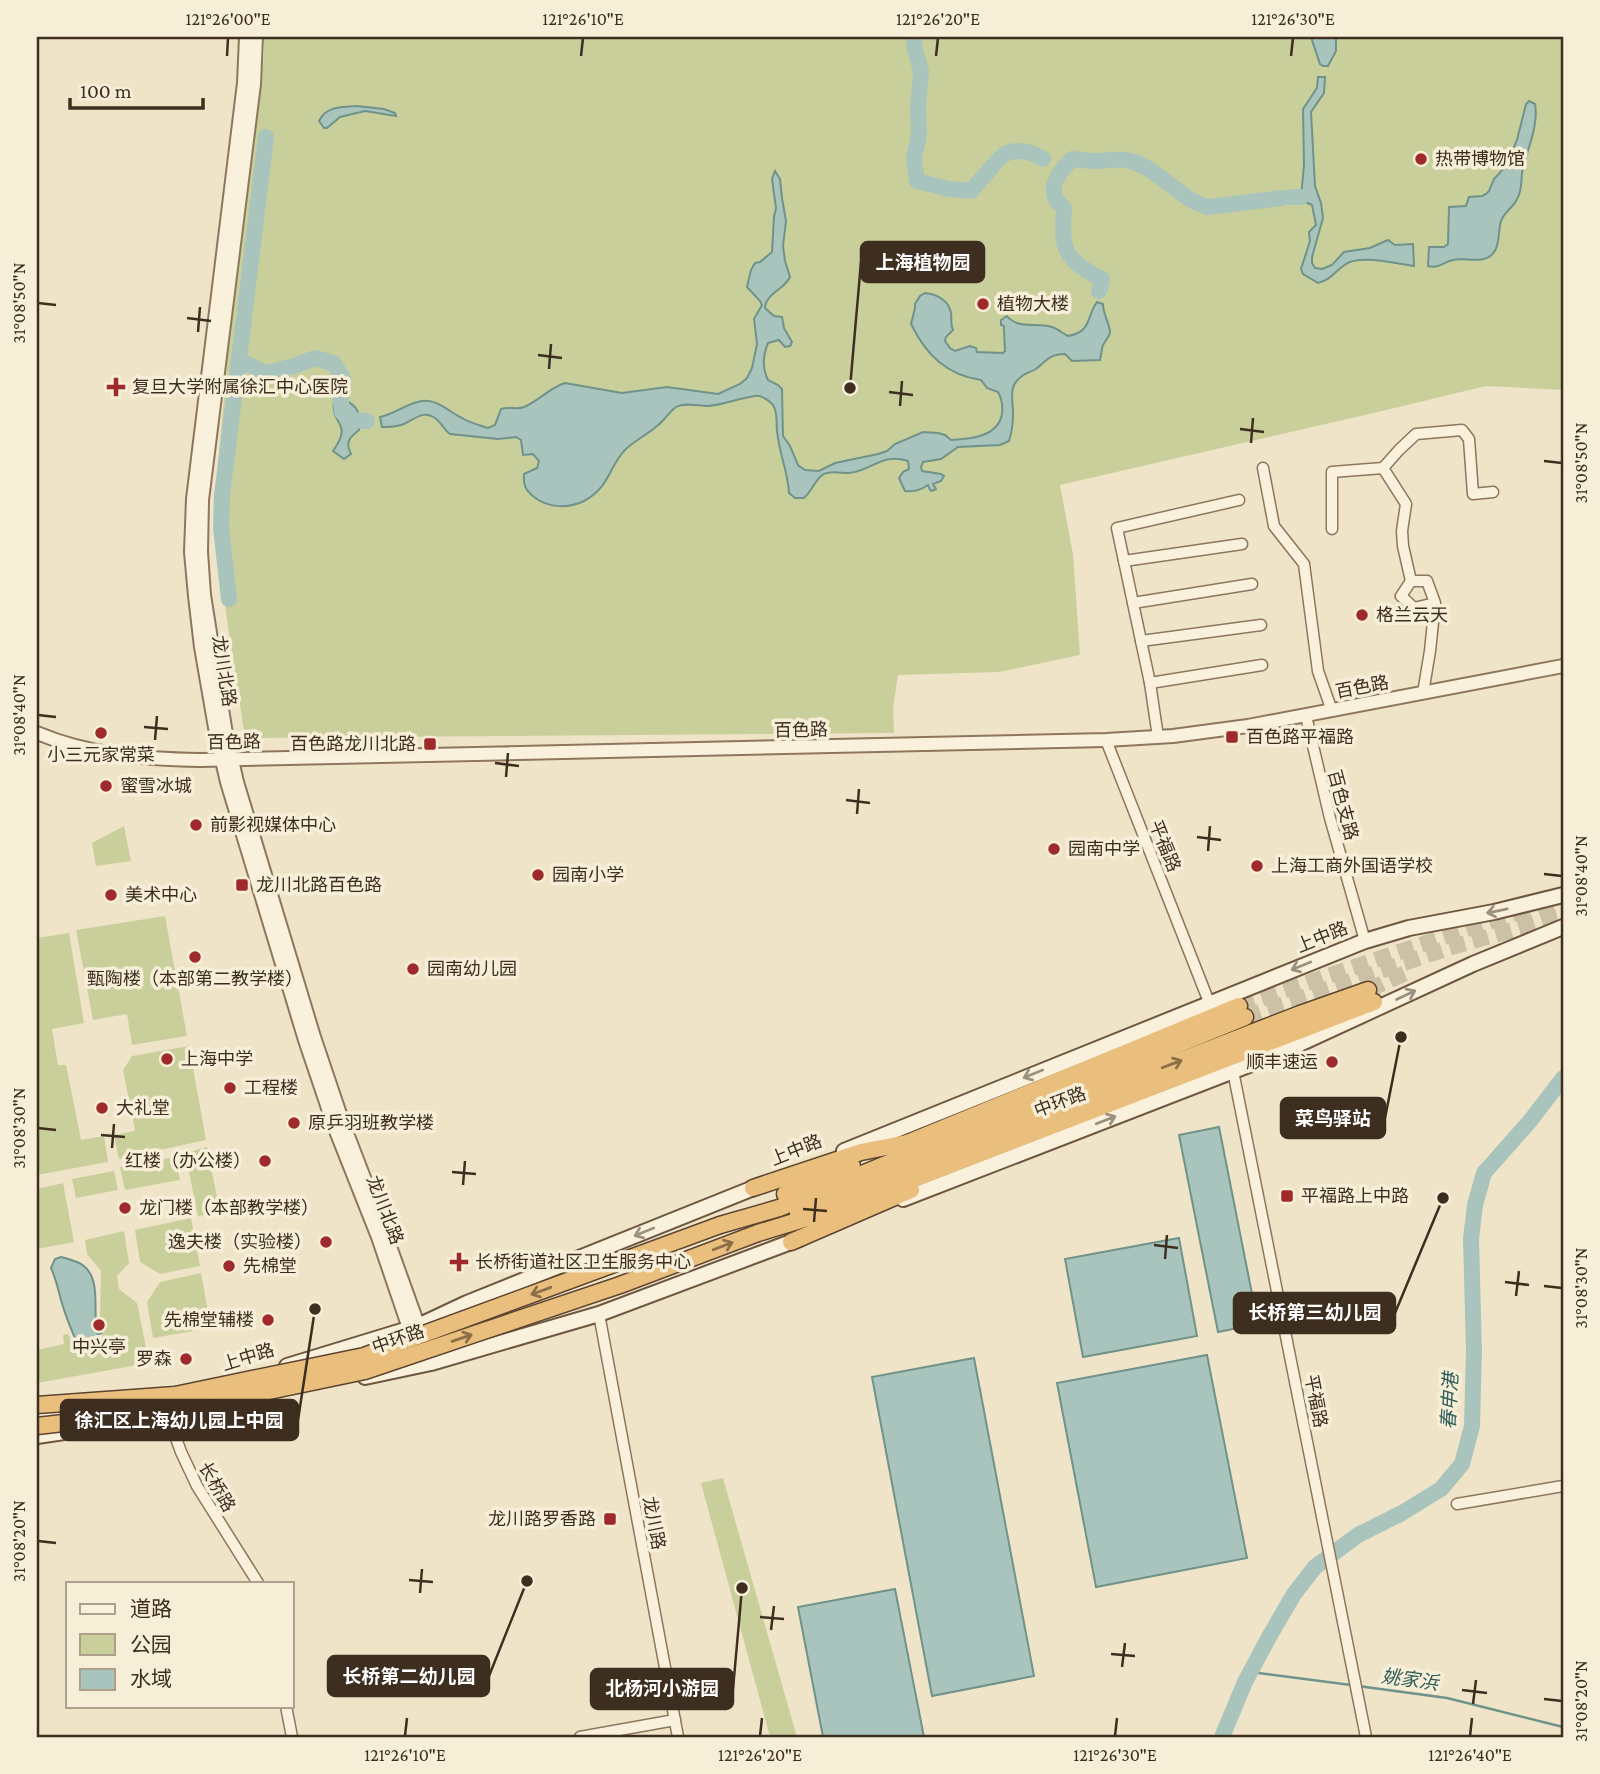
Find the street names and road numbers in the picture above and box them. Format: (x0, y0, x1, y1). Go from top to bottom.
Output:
street label: 龙川北路 (208, 634, 240, 708)
street label: 百色路 (1334, 672, 1390, 702)
street label: 百色路 (774, 720, 828, 740)
street label: 百色路 (207, 732, 261, 752)
street label: 百色支路 (1324, 768, 1362, 842)
street label: 平福路 (1146, 817, 1184, 875)
street label: 上中路 (1293, 918, 1351, 956)
street label: 中环路 (1031, 1083, 1089, 1121)
street label: 上中路 (767, 1131, 825, 1169)
street label: 龙川北路 (363, 1173, 407, 1247)
street label: 中环路 (369, 1321, 427, 1357)
street label: 上中路 (219, 1340, 277, 1374)
street label: 平福路 (1301, 1373, 1331, 1429)
street label: 长桥路 (195, 1459, 239, 1515)
street label: 龙川路 (639, 1495, 669, 1551)

